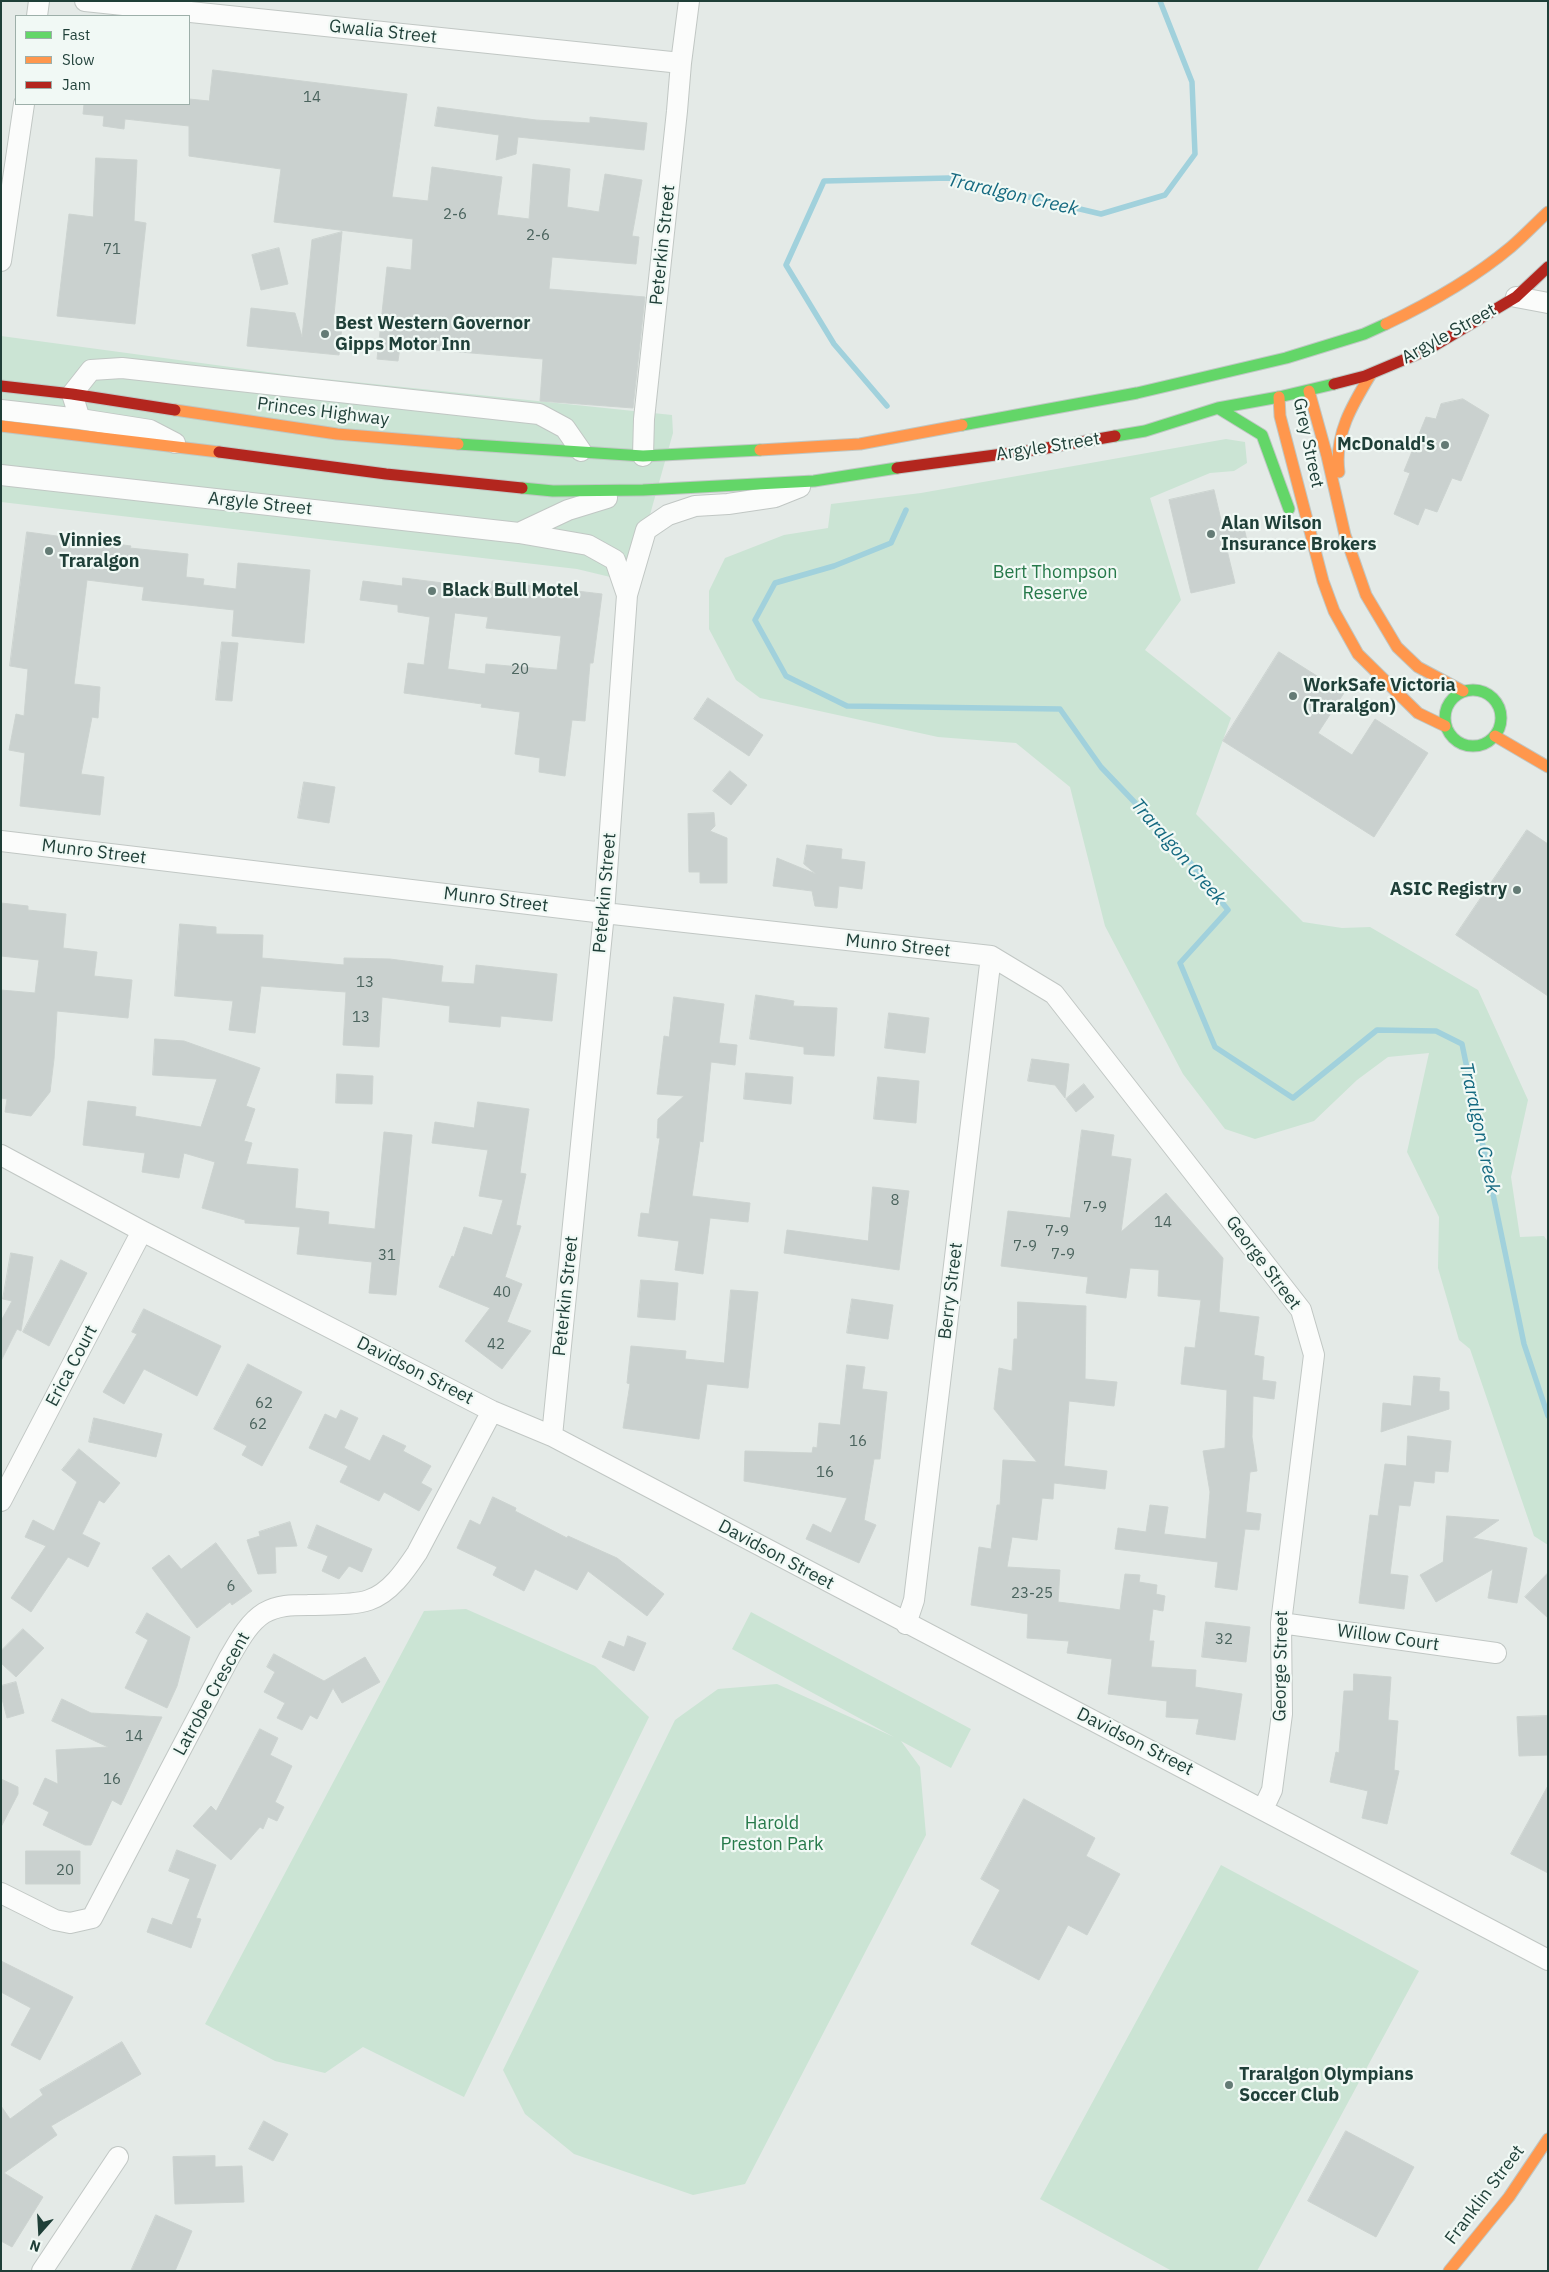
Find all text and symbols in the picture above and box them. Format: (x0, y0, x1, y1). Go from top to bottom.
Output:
legend (15, 15, 190, 105)
street label: Gwalia Street (328, 16, 438, 48)
text: Fast (62, 25, 90, 44)
text: Slow (62, 50, 95, 69)
text: Jam (62, 75, 91, 94)
house number: 14 (303, 89, 321, 107)
water label: Traralgon Creek (946, 169, 1080, 221)
street label: Peterkin Street (646, 184, 680, 306)
house number: 2-6 (443, 206, 467, 224)
house number: 2-6 (526, 227, 550, 245)
house number: 71 (103, 241, 121, 259)
street label: Argyle Street (1398, 299, 1500, 369)
place label: Best Western Governor Gipps Motor Inn (335, 313, 531, 356)
marker: Best Western Governor Gipps Motor Inn (319, 328, 331, 340)
street label: Princes Highway (256, 393, 390, 431)
street label: Grey Street (1288, 396, 1328, 490)
street label: Argyle Street (995, 428, 1101, 466)
place label: McDonald's (1337, 434, 1435, 456)
marker: McDonald's (1439, 439, 1451, 451)
street label: Argyle Street (207, 488, 313, 520)
place label: Alan Wilson Insurance Brokers (1221, 513, 1377, 556)
marker: Alan Wilson Insurance Brokers (1205, 528, 1217, 540)
place label: Vinnies Traralgon (59, 530, 139, 572)
marker: Vinnies Traralgon (43, 545, 55, 557)
park label: Bert Thompson Reserve (993, 562, 1117, 604)
place label: Black Bull Motel (442, 580, 579, 602)
marker: Black Bull Motel (426, 585, 438, 597)
house number: 20 (511, 661, 529, 679)
place label: WorkSafe Victoria (Traralgon) (1303, 675, 1456, 718)
marker: WorkSafe Victoria (Traralgon) (1287, 690, 1299, 702)
water label: Traralgon Creek (1126, 794, 1230, 910)
street label: Peterkin Street (589, 832, 621, 954)
street label: Munro Street (40, 835, 148, 869)
place label: ASIC Registry (1390, 879, 1507, 901)
street label: Munro Street (442, 883, 550, 917)
marker: ASIC Registry (1511, 884, 1523, 896)
street label: Munro Street (845, 930, 951, 962)
house number: 13 (356, 974, 374, 992)
house number: 13 (352, 1009, 370, 1027)
water label: Traralgon Creek (1454, 1060, 1504, 1196)
house number: 8 (891, 1192, 899, 1210)
house number: 7-9 (1083, 1199, 1107, 1217)
street label: George Street (1221, 1212, 1305, 1314)
house number: 14 (1154, 1214, 1172, 1232)
house number: 7-9 (1045, 1223, 1069, 1241)
street label: Peterkin Street (549, 1235, 583, 1357)
house number: 7-9 (1013, 1238, 1037, 1256)
street label: Berry Street (934, 1241, 968, 1341)
house number: 7-9 (1051, 1246, 1075, 1264)
house number: 31 (378, 1247, 396, 1265)
house number: 40 (493, 1284, 511, 1302)
street label: Erica Court (42, 1322, 102, 1410)
street label: Davidson Street (353, 1332, 477, 1410)
house number: 42 (487, 1336, 505, 1354)
house number: 62 (255, 1395, 273, 1413)
house number: 62 (249, 1416, 267, 1434)
house number: 16 (849, 1433, 867, 1451)
house number: 16 (816, 1464, 834, 1482)
street label: Davidson Street (714, 1515, 838, 1595)
house number: 6 (227, 1578, 235, 1596)
house number: 23-25 (1011, 1585, 1053, 1603)
street label: George Street (1269, 1610, 1293, 1722)
street label: Willow Court (1336, 1620, 1440, 1656)
street label: Latrobe Crescent (169, 1628, 255, 1760)
house number: 32 (1215, 1631, 1233, 1649)
street label: Davidson Street (1073, 1703, 1197, 1781)
house number: 14 (125, 1728, 143, 1746)
house number: 16 (103, 1771, 121, 1789)
park label: Harold Preston Park (721, 1813, 823, 1856)
house number: 20 (56, 1862, 74, 1880)
place label: Traralgon Olympians Soccer Club (1239, 2064, 1414, 2106)
marker: Traralgon Olympians Soccer Club (1223, 2079, 1235, 2091)
street label: Franklin Street (1441, 2141, 1529, 2249)
north arrow (15, 2207, 65, 2257)
text: N (27, 2236, 43, 2256)

